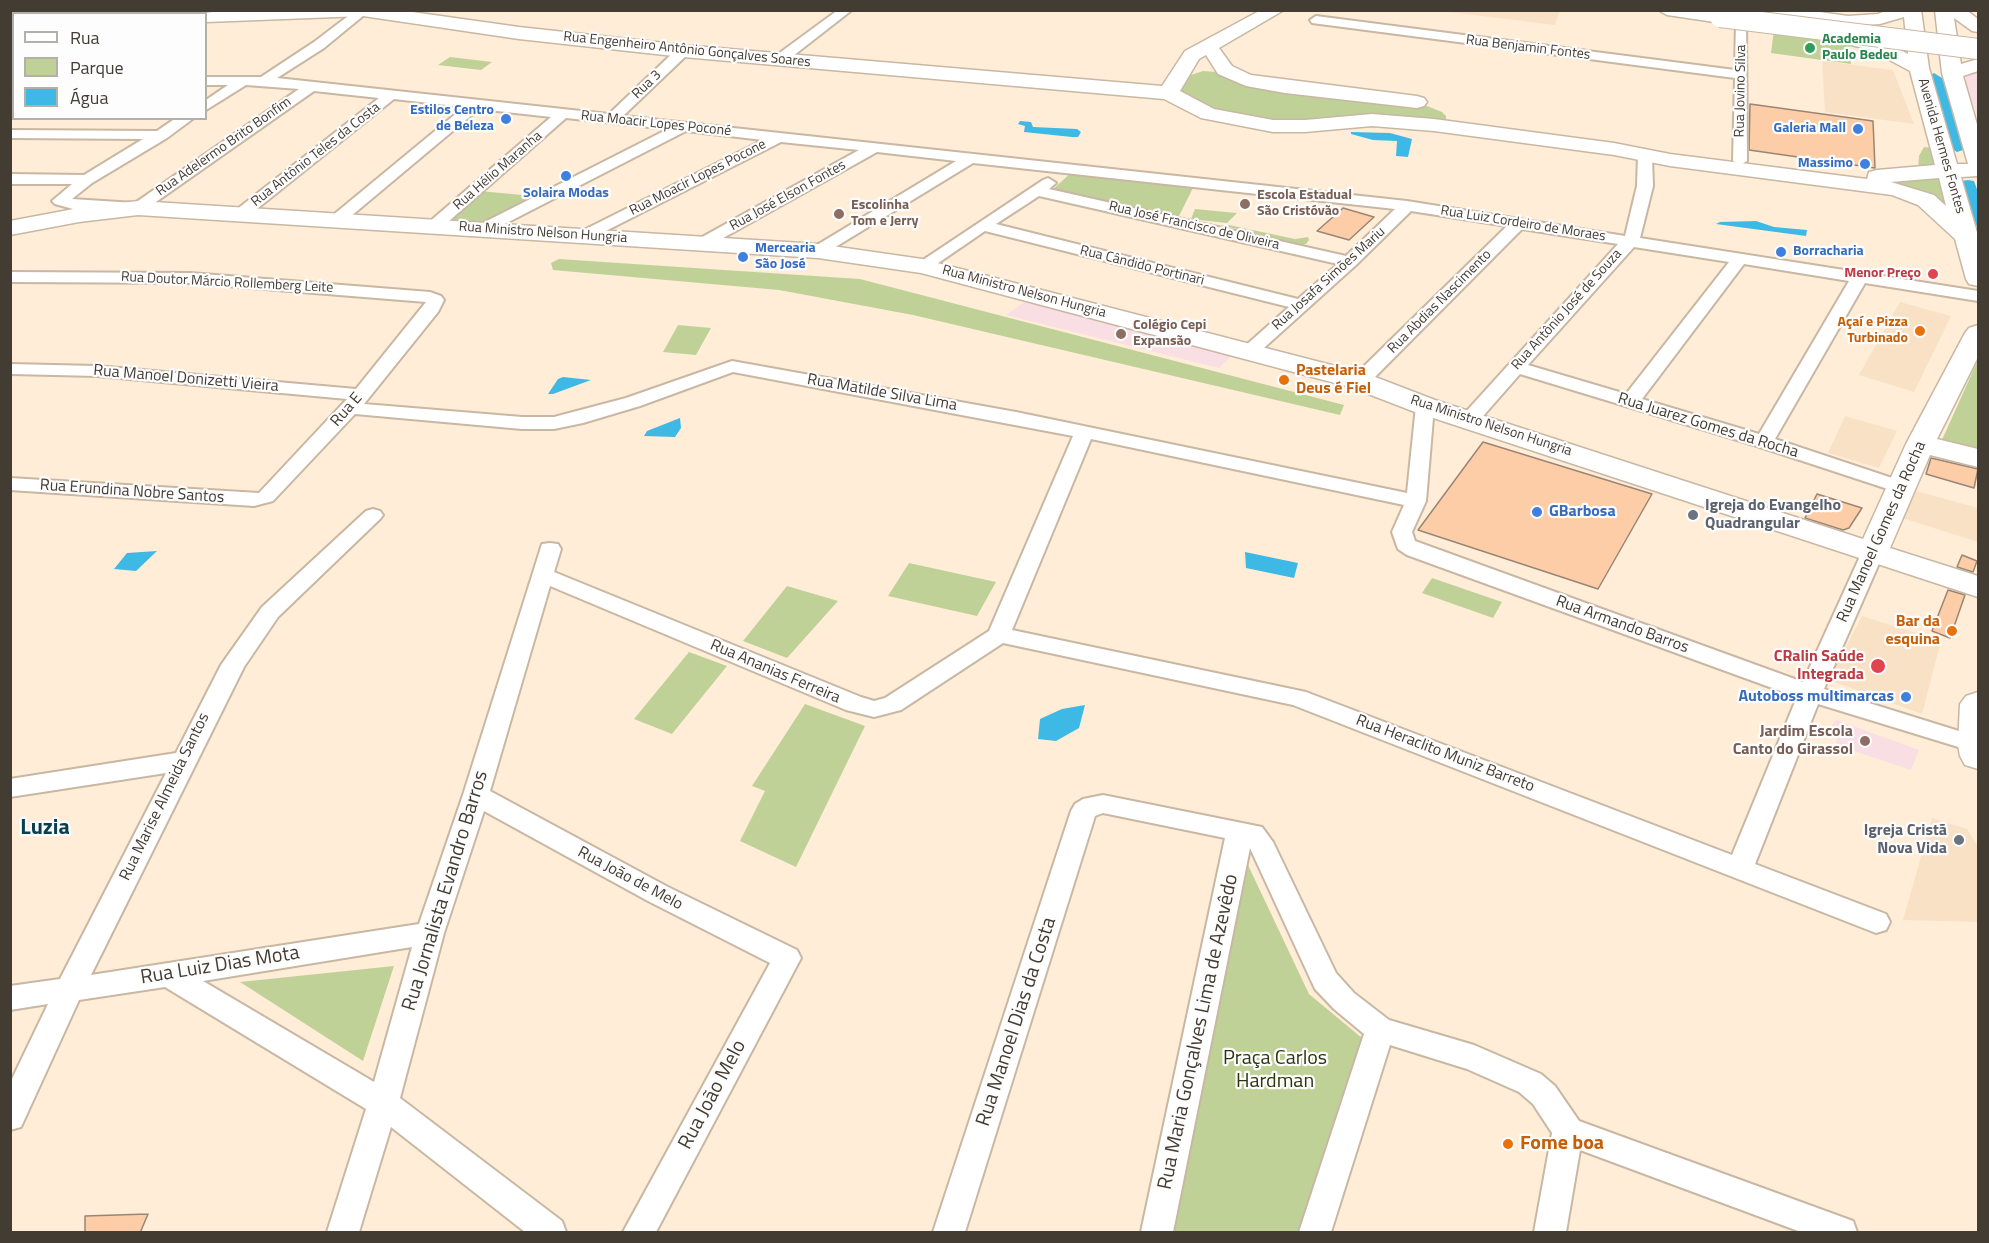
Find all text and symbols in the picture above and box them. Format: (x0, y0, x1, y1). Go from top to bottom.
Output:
legend (12, 12, 207, 120)
text: Rua (70, 24, 100, 51)
street label: Rua Engenheiro Antônio Gonçalves Soares (563, 29, 811, 71)
street label: Rua Benjamin Fontes (1465, 32, 1591, 64)
place label: Academia Paulo Bedeu (1822, 32, 1898, 64)
marker: Academia Paulo Bedeu (1803, 41, 1817, 55)
street label: Rua Jovino Silva (1732, 45, 1750, 137)
text: Parque (70, 54, 124, 81)
street label: Rua 3 (629, 67, 665, 103)
street label: Avenida Hermes Fontes (1914, 76, 1968, 216)
text: Água (70, 84, 108, 111)
street label: Rua Adelermo Brito Bonfim (153, 94, 295, 200)
street label: Rua Antônio Teles da Costa (248, 99, 384, 211)
place label: Estilos Centro de Beleza (410, 103, 494, 136)
street label: Rua Moacir Lopes Poconé (580, 108, 732, 140)
marker: Estilos Centro de Beleza (499, 112, 513, 126)
place label: Galeria Mall (1774, 121, 1846, 137)
marker: Galeria Mall (1851, 122, 1865, 136)
street label: Rua Hélio Maranha (450, 128, 546, 214)
street label: Rua Moacir Lopes Pocone (627, 136, 769, 220)
place label: Massimo (1798, 156, 1853, 172)
street label: Rua José Elson Fontes (727, 157, 849, 235)
marker: Massimo (1858, 157, 1872, 171)
marker: Solaira Modas (559, 169, 573, 183)
place label: Solaira Modas (523, 186, 609, 202)
place label: Escola Estadual São Cristóvão (1257, 188, 1352, 220)
marker: Escola Estadual São Cristóvão (1238, 197, 1252, 211)
place label: Escolinha Tom e Jerry (851, 198, 919, 231)
street label: Rua José Francisco de Oliveira (1107, 198, 1281, 254)
street label: Rua Luiz Cordeiro de Moraes (1439, 203, 1607, 245)
marker: Escolinha Tom e Jerry (832, 207, 846, 221)
street label: Rua Ministro Nelson Hungria (458, 219, 628, 247)
street label: Rua Josafa Simões Mariu (1269, 224, 1389, 334)
place label: Mercearia São José (755, 241, 816, 274)
street label: Rua Cândido Portinari (1078, 242, 1206, 290)
place label: Borracharia (1793, 244, 1864, 260)
marker: Borracharia (1774, 245, 1788, 259)
street label: Rua Antônio José de Souza (1508, 246, 1626, 374)
street label: Rua Abdias Nascimento (1385, 247, 1495, 357)
marker: Mercearia São José (736, 250, 750, 264)
street label: Rua Ministro Nelson Hungria (940, 262, 1108, 322)
place label: Menor Preço (1844, 266, 1921, 282)
marker: Menor Preço (1926, 267, 1940, 281)
street label: Rua Doutor Márcio Rollemberg Leite (120, 269, 334, 297)
place label: Açaí e Pizza Turbinado (1838, 315, 1908, 348)
place label: Colégio Cepi Expansão (1133, 318, 1206, 350)
marker: Açaí e Pizza Turbinado (1913, 324, 1927, 338)
marker: Colégio Cepi Expansão (1114, 327, 1128, 341)
street label: Rua Manoel Donizetti Vieira (93, 361, 279, 397)
place label: Pastelaria Deus é Fiel (1296, 361, 1371, 399)
street label: Rua Matilde Silva Lima (806, 370, 958, 416)
marker: Pastelaria Deus é Fiel (1277, 373, 1291, 387)
street label: Rua E (327, 389, 367, 431)
street label: Rua Juarez Gomes da Rocha (1615, 389, 1801, 463)
street label: Rua Ministro Nelson Hungria (1408, 392, 1574, 460)
street label: Rua Manoel Gomes da Rocha (1833, 439, 1931, 625)
street label: Rua Erundina Nobre Santos (39, 476, 225, 508)
place label: Igreja do Evangelho Quadrangular (1705, 496, 1841, 534)
place label: GBarbosa (1549, 502, 1616, 522)
marker: GBarbosa (1530, 505, 1544, 519)
marker: Igreja do Evangelho Quadrangular (1686, 508, 1700, 522)
street label: Rua Armando Barros (1553, 592, 1691, 658)
place label: Bar da esquina (1886, 612, 1940, 650)
marker: Bar da esquina (1945, 624, 1959, 638)
street label: Rua Ananias Ferreira (707, 636, 843, 708)
place label: CRalin Saúde Integrada (1774, 647, 1864, 685)
marker: CRalin Saúde Integrada (1869, 657, 1887, 675)
place label: Autoboss multimarcas (1738, 687, 1894, 707)
marker: Autoboss multimarcas (1899, 690, 1913, 704)
street label: Rua Marise Almeida Santos (116, 710, 214, 884)
street label: Rua Heraclito Muniz Barreto (1353, 711, 1537, 797)
place label: Jardim Escola Canto do Girassol (1733, 722, 1853, 760)
marker: Jardim Escola Canto do Girassol (1858, 734, 1872, 748)
street label: Rua Jornalista Evandro Barros (398, 768, 494, 1014)
district label: Luzia (20, 816, 70, 842)
place label: Igreja Cristã Nova Vida (1864, 821, 1947, 859)
marker: Igreja Cristã Nova Vida (1952, 833, 1966, 847)
street label: Rua João de Melo (574, 843, 686, 915)
street label: Rua Maria Gonçalves Lima de Azevêdo (1154, 872, 1244, 1192)
street label: Rua Manoel Dias da Costa (972, 915, 1062, 1129)
street label: Rua Luiz Dias Mota (139, 942, 301, 990)
street label: Rua João Melo (674, 1036, 752, 1154)
park label: Praça Carlos Hardman (1223, 1047, 1327, 1094)
place label: Fome boa (1520, 1132, 1604, 1156)
marker: Fome boa (1501, 1137, 1515, 1151)

